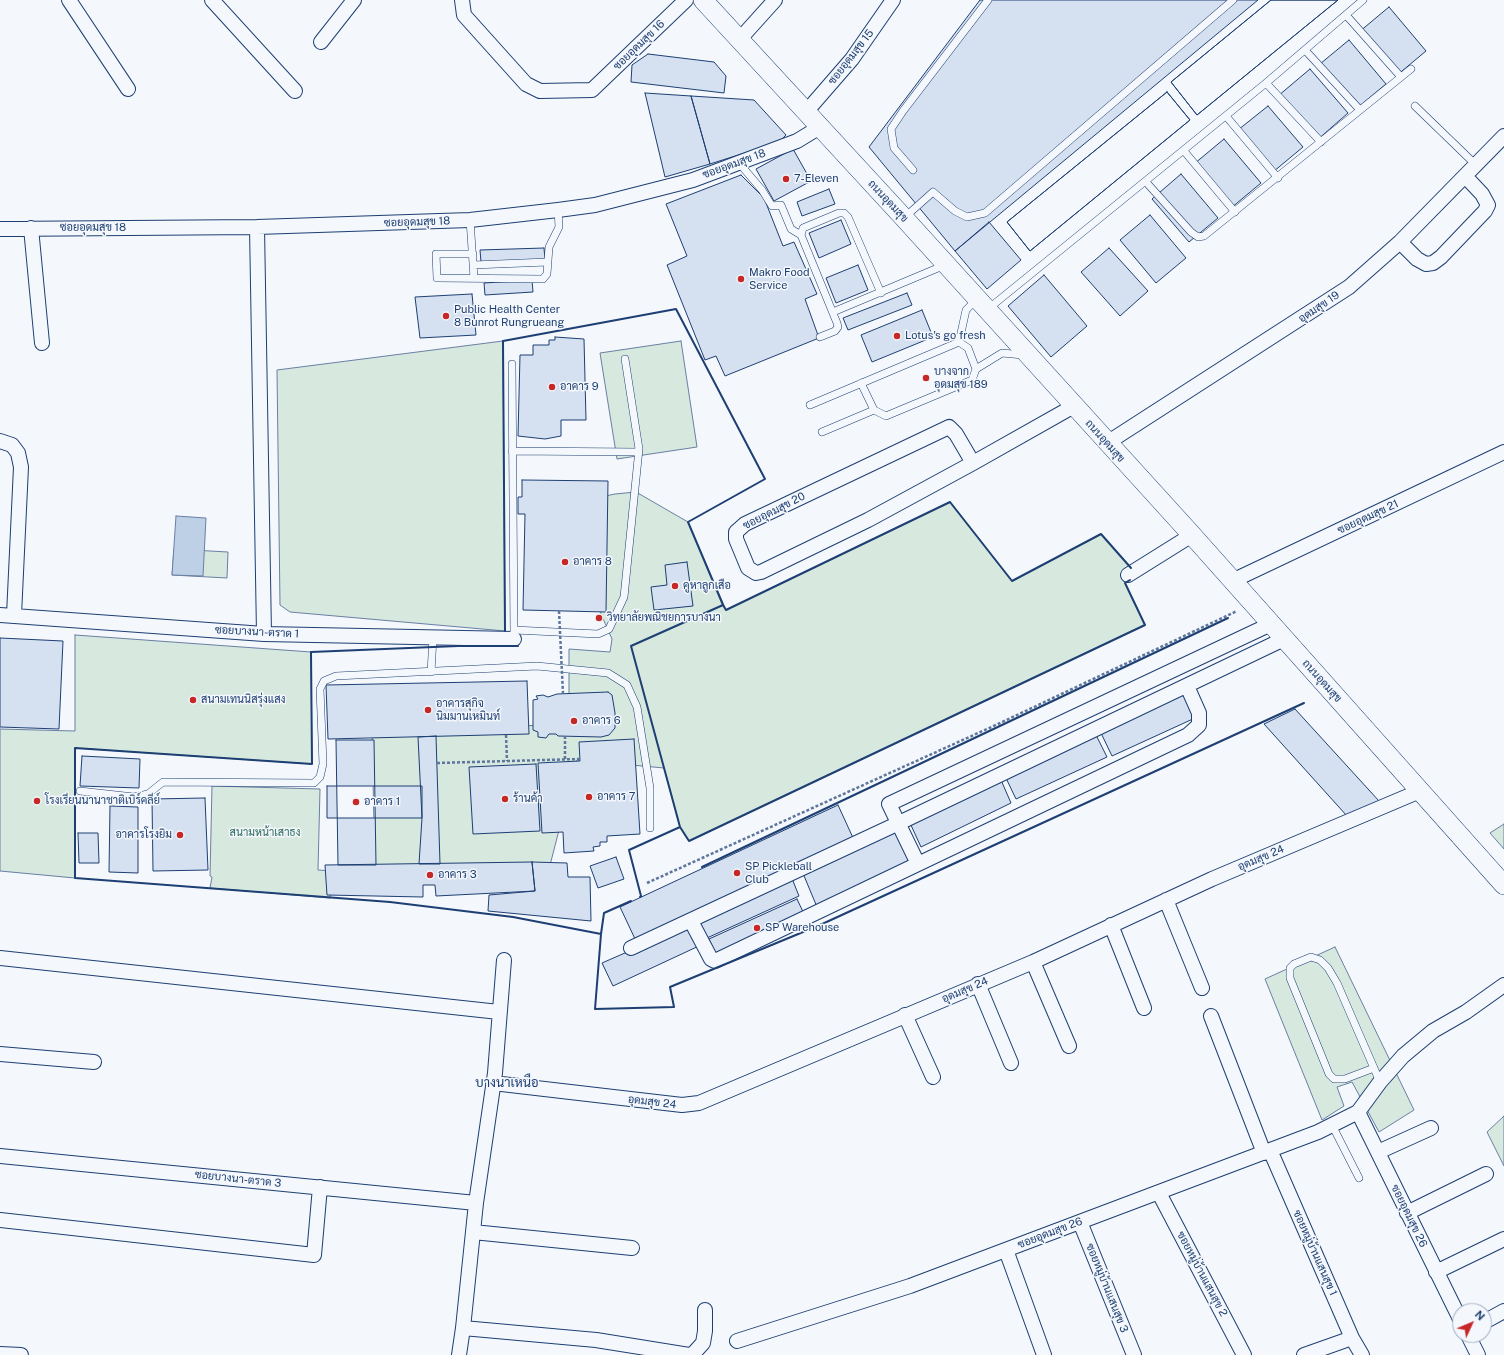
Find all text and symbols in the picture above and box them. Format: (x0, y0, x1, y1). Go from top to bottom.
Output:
street label: ซอยอุดมสุข 16 (611, 17, 667, 73)
street label: ซอยอุดมสุข 15 (825, 27, 877, 87)
street label: ซอยอุดมสุข 18 (701, 146, 767, 182)
place label: 7-Eleven (794, 172, 839, 186)
marker: 7-Eleven (781, 174, 791, 184)
street label: ถนนอุดมสุข (865, 177, 911, 225)
street label: ซอยอุดมสุข 18 (384, 214, 450, 230)
street label: ซอยอุดมสุข 18 (60, 221, 126, 235)
place label: Makro Food Service (749, 266, 809, 292)
marker: Makro Food Service (736, 274, 746, 284)
street label: อุดมสุข 19 (1296, 288, 1342, 326)
place label: Public Health Center 8 Bunrot Rungrueang (454, 303, 564, 329)
marker: Public Health Center 8 Bunrot Rungrueang (441, 311, 451, 321)
place label: Lotus's go fresh (905, 329, 986, 343)
marker: Lotus's go fresh (892, 331, 902, 341)
place label: บางจาก อุดมสุข 189 (934, 365, 988, 391)
marker: บางจาก อุดมสุข 189 (921, 373, 931, 383)
place label: อาคาร 9 (560, 380, 599, 394)
marker: อาคาร 9 (547, 382, 557, 392)
street label: ถนนอุดมสุข (1082, 417, 1128, 465)
street label: ซอยอุดมสุข 20 (741, 490, 807, 532)
street label: ซอยอุดมสุข 21 (1335, 497, 1401, 537)
place label: อาคาร 8 (573, 555, 612, 569)
marker: อาคาร 8 (560, 557, 570, 567)
place label: คูหาลูกเสือ (683, 579, 731, 593)
marker: คูหาลูกเสือ (670, 581, 680, 591)
place label: วิทยาลัยพณิชยการบางนา (607, 611, 721, 625)
marker: วิทยาลัยพณิชยการบางนา (594, 613, 604, 623)
street label: ซอยบางนา-ตราด 1 (214, 623, 300, 641)
street label: ถนนอุดมสุข (1299, 657, 1345, 705)
place label: สนามเทนนิสรุ่งแสง (201, 693, 286, 707)
marker: สนามเทนนิสรุ่งแสง (188, 695, 198, 705)
place label: อาคารสุกิจ นิมมานเหมินท์ (436, 697, 500, 723)
marker: อาคารสุกิจ นิมมานเหมินท์ (423, 705, 433, 715)
place label: อาคาร 6 (582, 714, 621, 728)
marker: อาคาร 6 (569, 716, 579, 726)
place label: อาคาร 7 (597, 790, 635, 804)
place label: ร้านค้า (513, 792, 543, 806)
marker: อาคาร 7 (584, 792, 594, 802)
place label: โรงเรียนนานาชาติเบิร์คลีย์ (45, 794, 160, 808)
marker: ร้านค้า (500, 794, 510, 804)
place label: อาคาร 1 (364, 795, 400, 809)
marker: โรงเรียนนานาชาติเบิร์คลีย์ (32, 796, 42, 806)
marker: อาคาร 1 (351, 797, 361, 807)
park label: สนามหน้าเสาธง (230, 826, 300, 840)
place label: อาคารโรงยิม (115, 828, 172, 842)
marker: อาคารโรงยิม (175, 830, 185, 840)
street label: อุดมสุข 24 (1236, 842, 1286, 874)
place label: SP Pickleball Club (745, 860, 812, 886)
place label: อาคาร 3 (438, 868, 477, 882)
marker: SP Pickleball Club (732, 868, 742, 878)
marker: อาคาร 3 (425, 870, 435, 880)
place label: SP Warehouse (765, 921, 839, 935)
marker: SP Warehouse (752, 923, 762, 933)
street label: อุดมสุข 24 (940, 974, 990, 1006)
district label: บางนาเหนือ (475, 1075, 539, 1091)
street label: อุดมสุข 24 (627, 1092, 677, 1112)
street label: ซอยบางนา-ตราด 3 (194, 1168, 282, 1190)
street label: ซอยอุดมสุข 26 (1388, 1182, 1430, 1250)
street label: ซอยหมู่บ้านแสนสุข 1 (1290, 1208, 1340, 1298)
street label: ซอยอุดมสุข 26 (1016, 1215, 1084, 1251)
street label: ซอยหมู่บ้านแสนสุข 2 (1174, 1229, 1230, 1319)
street label: ซอยหมู่บ้านแสนสุข 3 (1083, 1241, 1131, 1335)
north arrow (1452, 1303, 1492, 1343)
text: N (1473, 1308, 1487, 1323)

